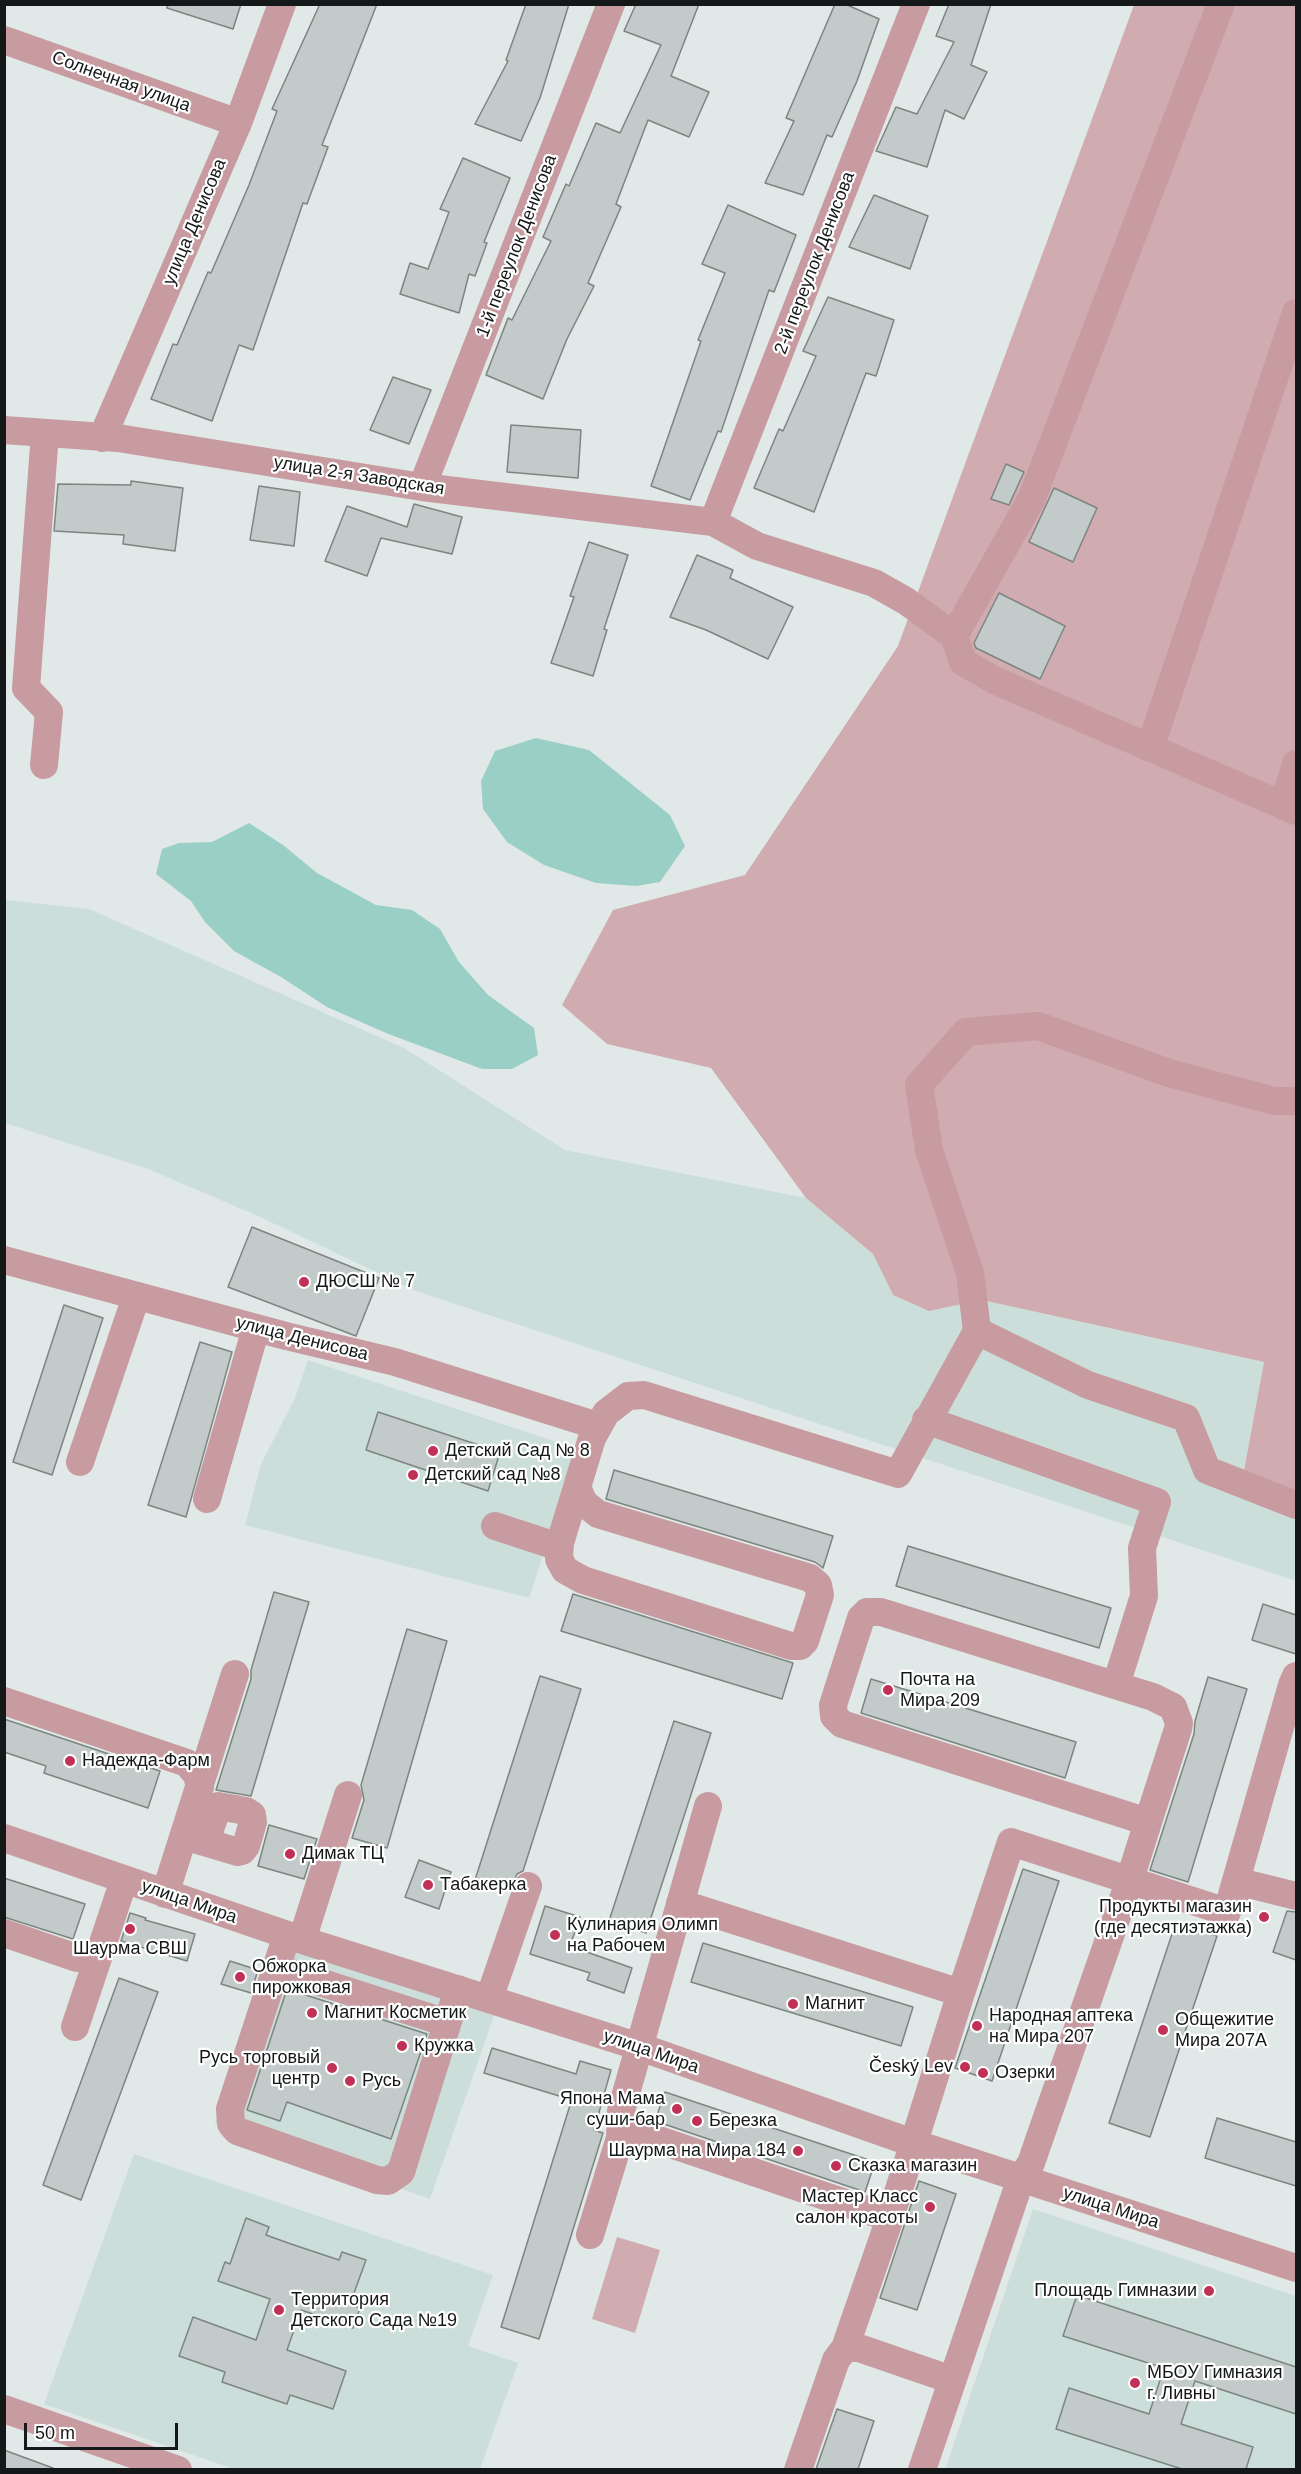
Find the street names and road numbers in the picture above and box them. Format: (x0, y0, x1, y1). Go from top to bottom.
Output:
street label: Солнечная улица (49, 47, 193, 117)
street label: 1-й переулок Денисова (472, 152, 562, 340)
street label: улица Денисова (159, 156, 231, 288)
street label: 2-й переулок Денисова (770, 169, 860, 357)
street label: улица 2-я Заводская (272, 452, 446, 500)
street label: улица Денисова (234, 1312, 370, 1366)
street label: улица Мира (138, 1876, 240, 1928)
street label: улица Мира (600, 2026, 702, 2078)
street label: улица Мира (1060, 2182, 1162, 2234)

